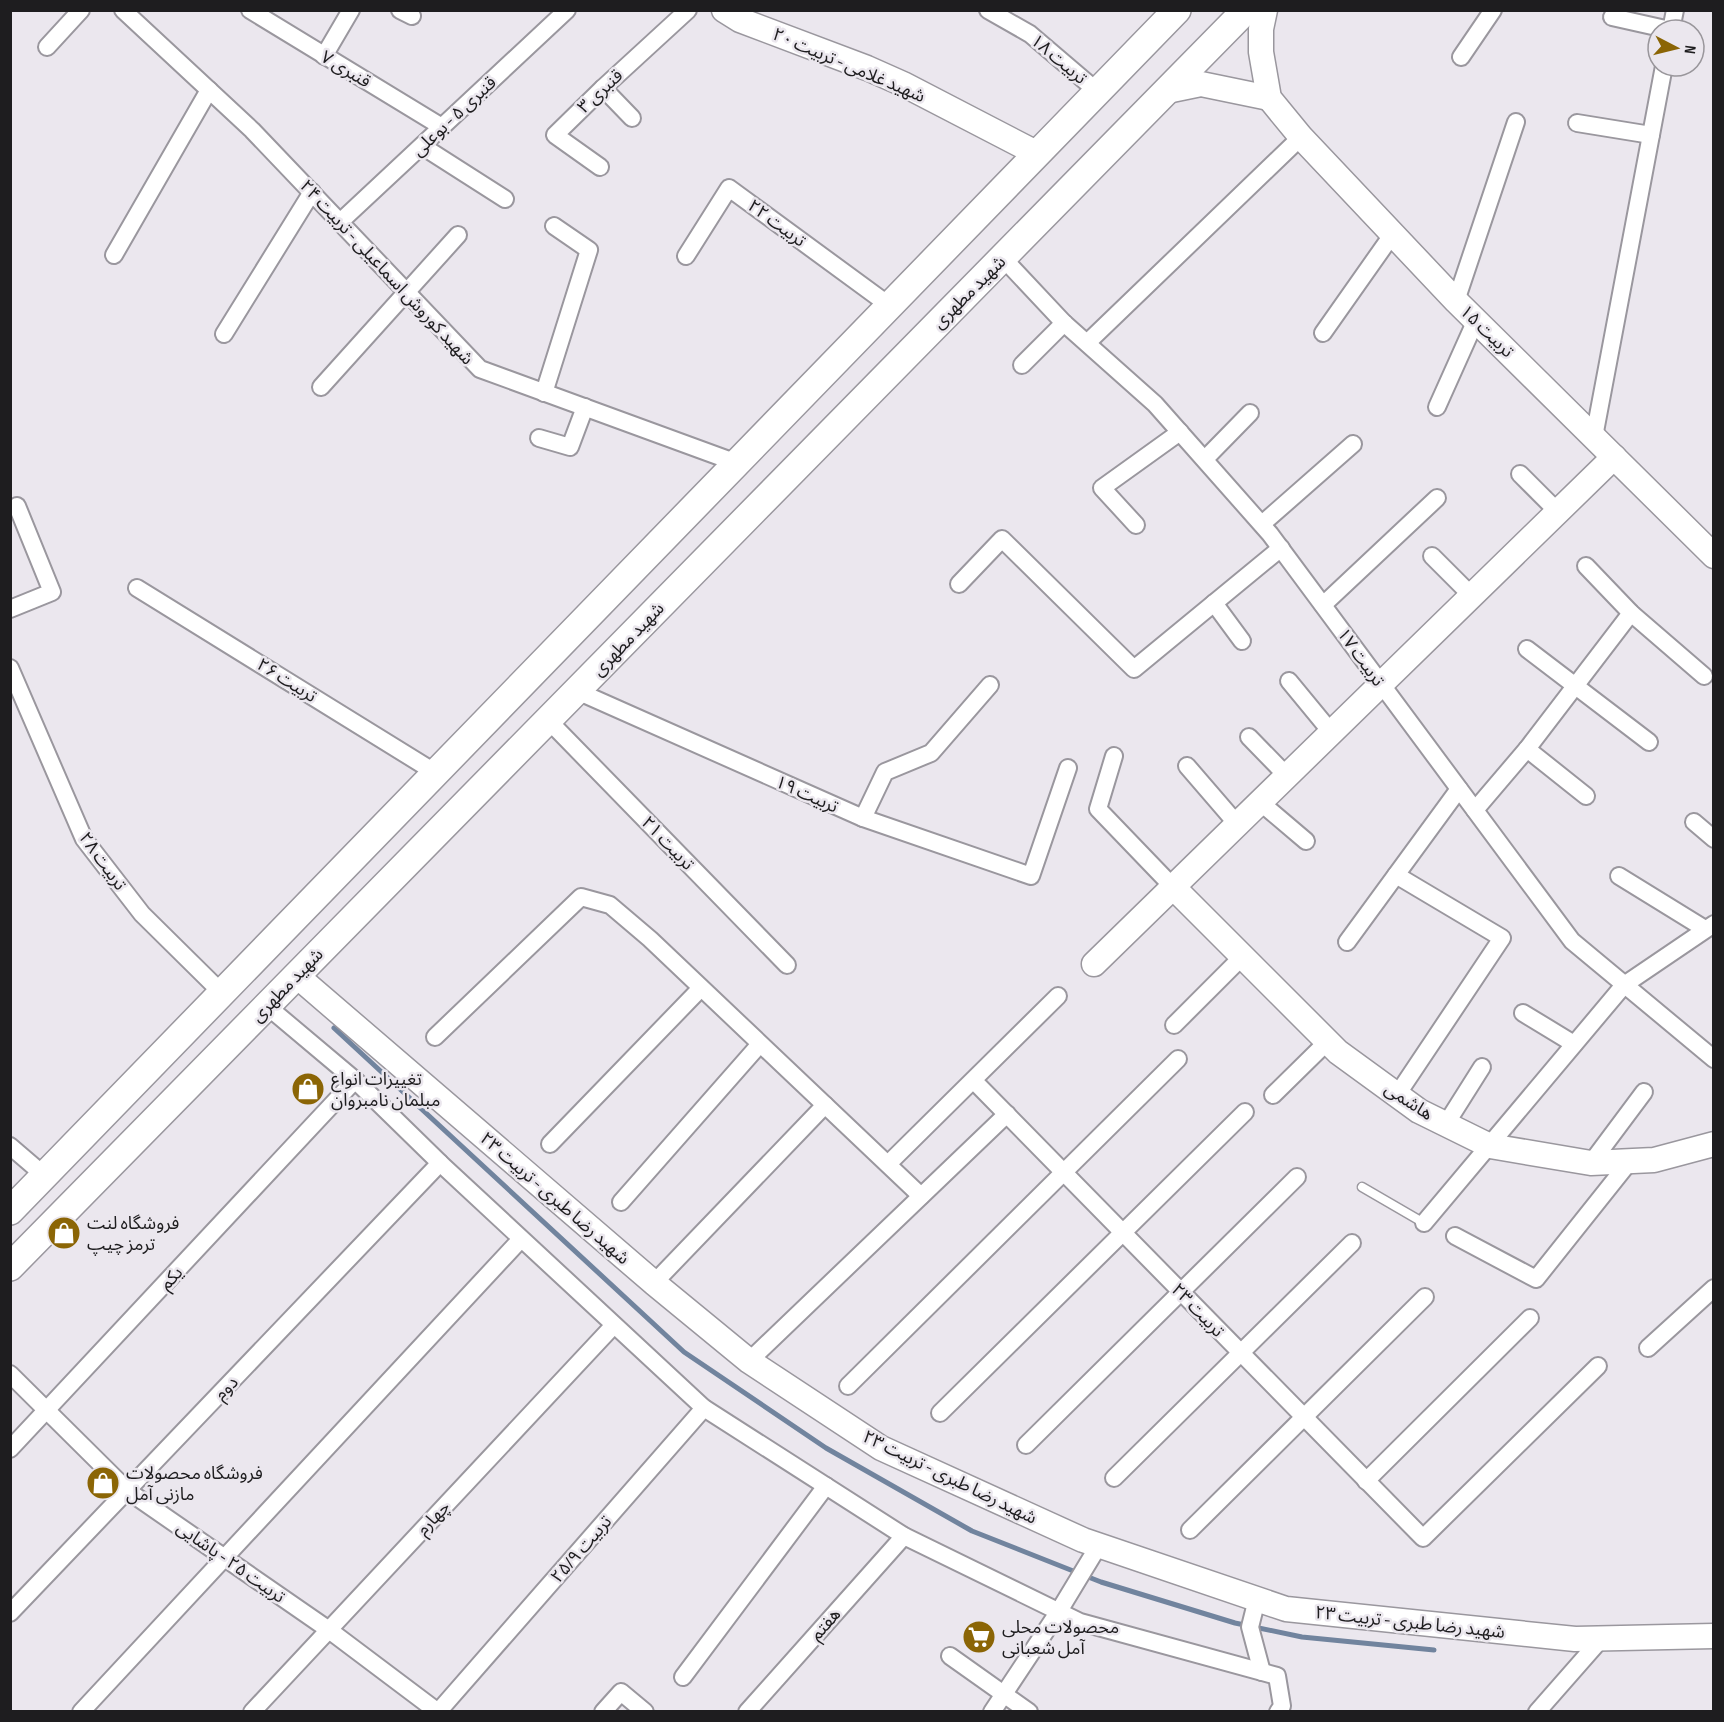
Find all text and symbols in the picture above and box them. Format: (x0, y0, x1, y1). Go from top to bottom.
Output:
north arrow (1646, 18, 1706, 78)
street label: شهید غلامی - تربیت ۲۰ (769, 24, 928, 107)
street label: تربیت ۱۸ (1026, 30, 1091, 89)
text: N (1679, 44, 1699, 55)
street label: قنبری ۷ (317, 46, 374, 92)
street label: قنبری ۳ (573, 65, 627, 118)
street label: قنبری ۵ - بوعلی (408, 72, 501, 161)
street label: شهید کوروش اسماعیلی - تربیت ۲۴ (295, 176, 478, 369)
street label: تربیت ۲۲ (744, 195, 810, 251)
street label: شهید مطهری (928, 251, 1010, 333)
street label: تربیت ۱۵ (1455, 301, 1518, 362)
street label: شهید مطهری (588, 598, 669, 681)
street label: تربیت ۱۷ (1333, 624, 1389, 690)
street label: تربیت ۲۶ (253, 654, 321, 707)
street label: تربیت ۱۹ (772, 771, 842, 818)
street label: تربیت ۲۱ (637, 812, 698, 875)
street label: تربیت ۲۸ (75, 828, 131, 894)
street label: شهید مطهری (247, 944, 328, 1027)
place label: تغییرات انواع مبلمان نامبروان (331, 1069, 440, 1111)
shop icon: تغییرات انواع مبلمان نامبروان (290, 1071, 326, 1107)
street label: هاشمی (1381, 1078, 1437, 1125)
street label: شهید رضا طبری - تربیت ۲۳ (476, 1128, 634, 1269)
place label: فروشگاه لنت ترمز چیپ (87, 1213, 179, 1256)
shop icon: فروشگاه لنت ترمز چیپ (46, 1215, 82, 1251)
street label: یکم (155, 1262, 189, 1296)
street label: تربیت ۲۳ (1167, 1279, 1228, 1342)
street label: دوم (210, 1372, 245, 1407)
street label: شهید رضا طبری - تربیت ۲۳ (859, 1426, 1040, 1529)
place label: فروشگاه محصولات مازنی آمل (126, 1463, 263, 1505)
shop icon: فروشگاه محصولات مازنی آمل (85, 1465, 121, 1501)
street label: چهارم (412, 1497, 457, 1542)
street label: تربیت ۲۵/۹ (546, 1511, 616, 1587)
street label: تربیت ۲۵ - پاشایی (172, 1517, 289, 1608)
street label: شهید رضا طبری - تربیت ۲۳ (1314, 1602, 1506, 1643)
street label: هفتم (805, 1604, 847, 1646)
place label: محصولات محلی آمل شعبانی (1002, 1617, 1119, 1659)
supermarket icon: محصولات محلی آمل شعبانی (961, 1619, 997, 1655)

